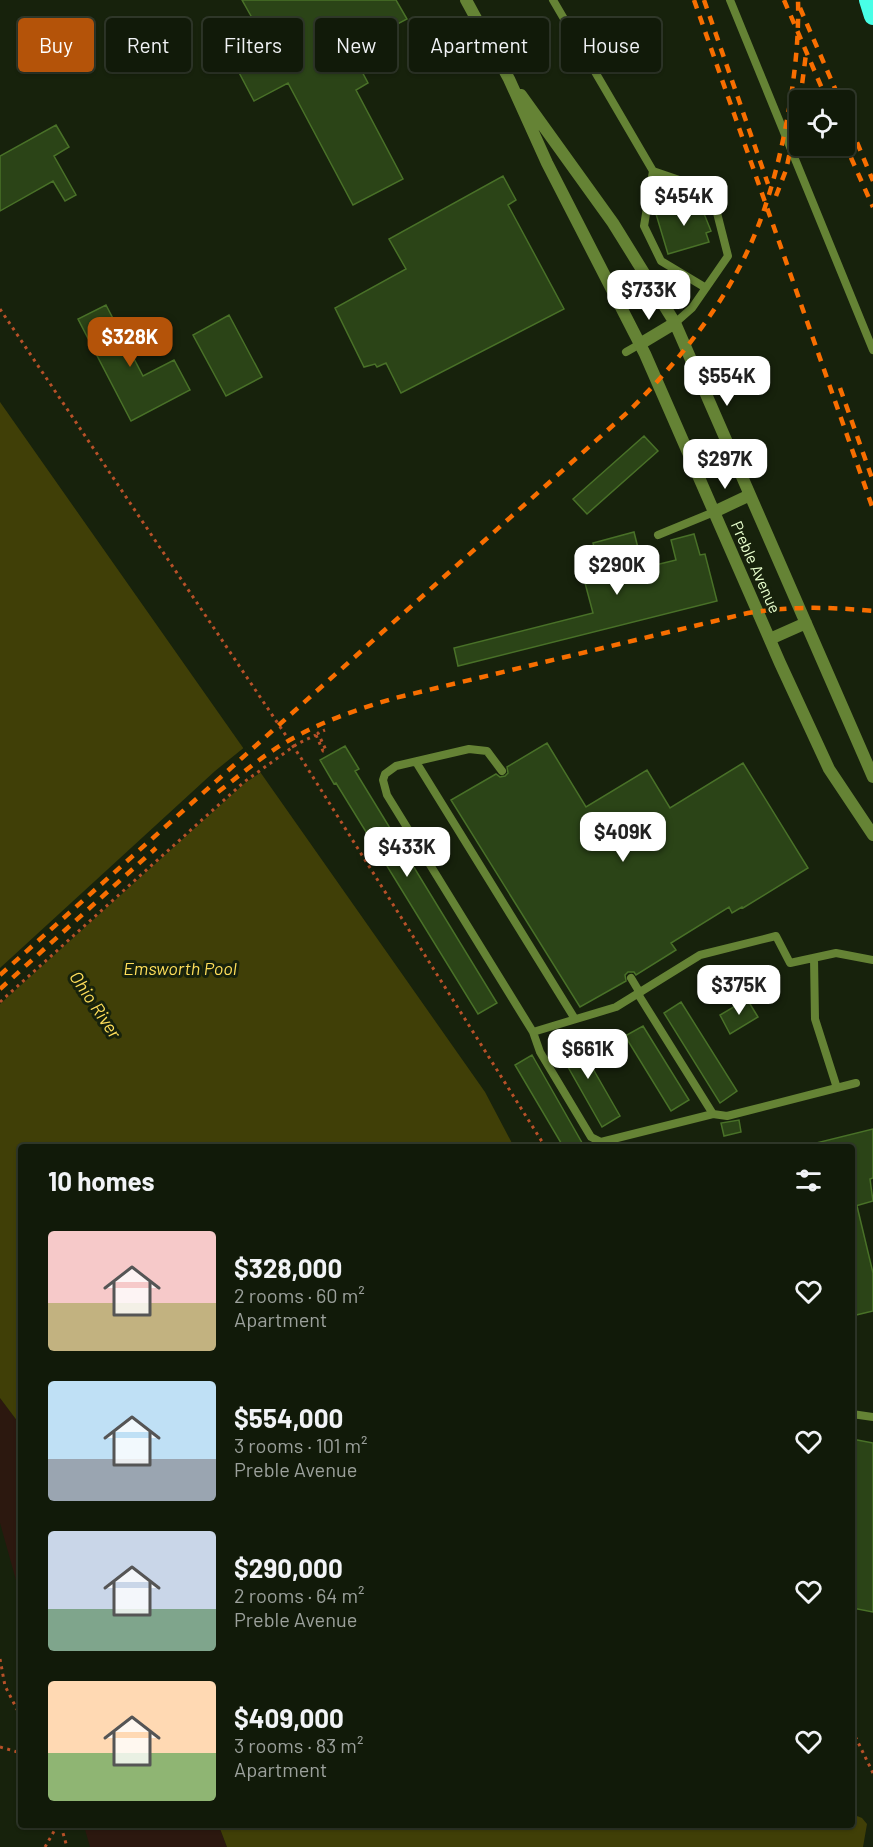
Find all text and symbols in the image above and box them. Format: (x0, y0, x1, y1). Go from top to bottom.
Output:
chip: Buy (18, 18, 94, 72)
chip: Rent (106, 18, 191, 72)
chip: Filters (203, 18, 303, 72)
chip: New (315, 18, 397, 72)
chip: Apartment (409, 18, 549, 72)
chip: House (561, 18, 661, 72)
map controls (789, 90, 855, 156)
button: locate (789, 90, 855, 156)
pin: $454K (642, 176, 726, 227)
text: $454K (655, 183, 713, 207)
pin: $733K (607, 270, 691, 321)
text: $733K (621, 277, 677, 301)
pin: $328K (88, 317, 172, 368)
text: $328K (102, 324, 158, 348)
pin: $554K (685, 356, 769, 407)
text: $554K (698, 363, 756, 387)
pin: $297K (683, 439, 767, 490)
text: $297K (697, 446, 753, 470)
street label: Preble Avenue (728, 518, 785, 616)
pin: $290K (575, 545, 659, 596)
text: $290K (588, 552, 646, 576)
pin: $409K (581, 812, 665, 863)
text: $409K (594, 819, 652, 843)
pin: $433K (365, 827, 449, 878)
text: $433K (378, 834, 436, 858)
water label: Emsworth Pool (123, 957, 237, 979)
pin: $375K (697, 965, 781, 1016)
water label: Ohio River (65, 967, 127, 1043)
text: $375K (711, 972, 767, 996)
pin: $661K (546, 1029, 630, 1080)
text: $661K (562, 1036, 614, 1060)
icon: filters (792, 1164, 825, 1197)
text: 10 homes (48, 1165, 155, 1196)
text: $328,000 (234, 1252, 342, 1283)
icon: home (96, 1255, 168, 1327)
icon: heart (792, 1275, 825, 1308)
text: 2 rooms · 60 m² (234, 1283, 365, 1307)
text: Apartment (234, 1307, 327, 1331)
text: $554,000 (234, 1402, 343, 1433)
icon: home (96, 1405, 168, 1477)
icon: heart (792, 1425, 825, 1458)
text: 3 rooms · 101 m² (234, 1433, 367, 1457)
text: Preble Avenue (234, 1457, 357, 1481)
text: $290,000 (234, 1552, 343, 1583)
icon: home (96, 1555, 168, 1627)
icon: heart (792, 1575, 825, 1608)
text: 2 rooms · 64 m² (234, 1583, 364, 1607)
text: Preble Avenue (234, 1607, 357, 1631)
text: $409,000 (234, 1702, 344, 1733)
icon: home (96, 1705, 168, 1777)
icon: heart (792, 1725, 825, 1758)
text: 3 rooms · 83 m² (234, 1733, 363, 1757)
text: Apartment (234, 1757, 327, 1781)

